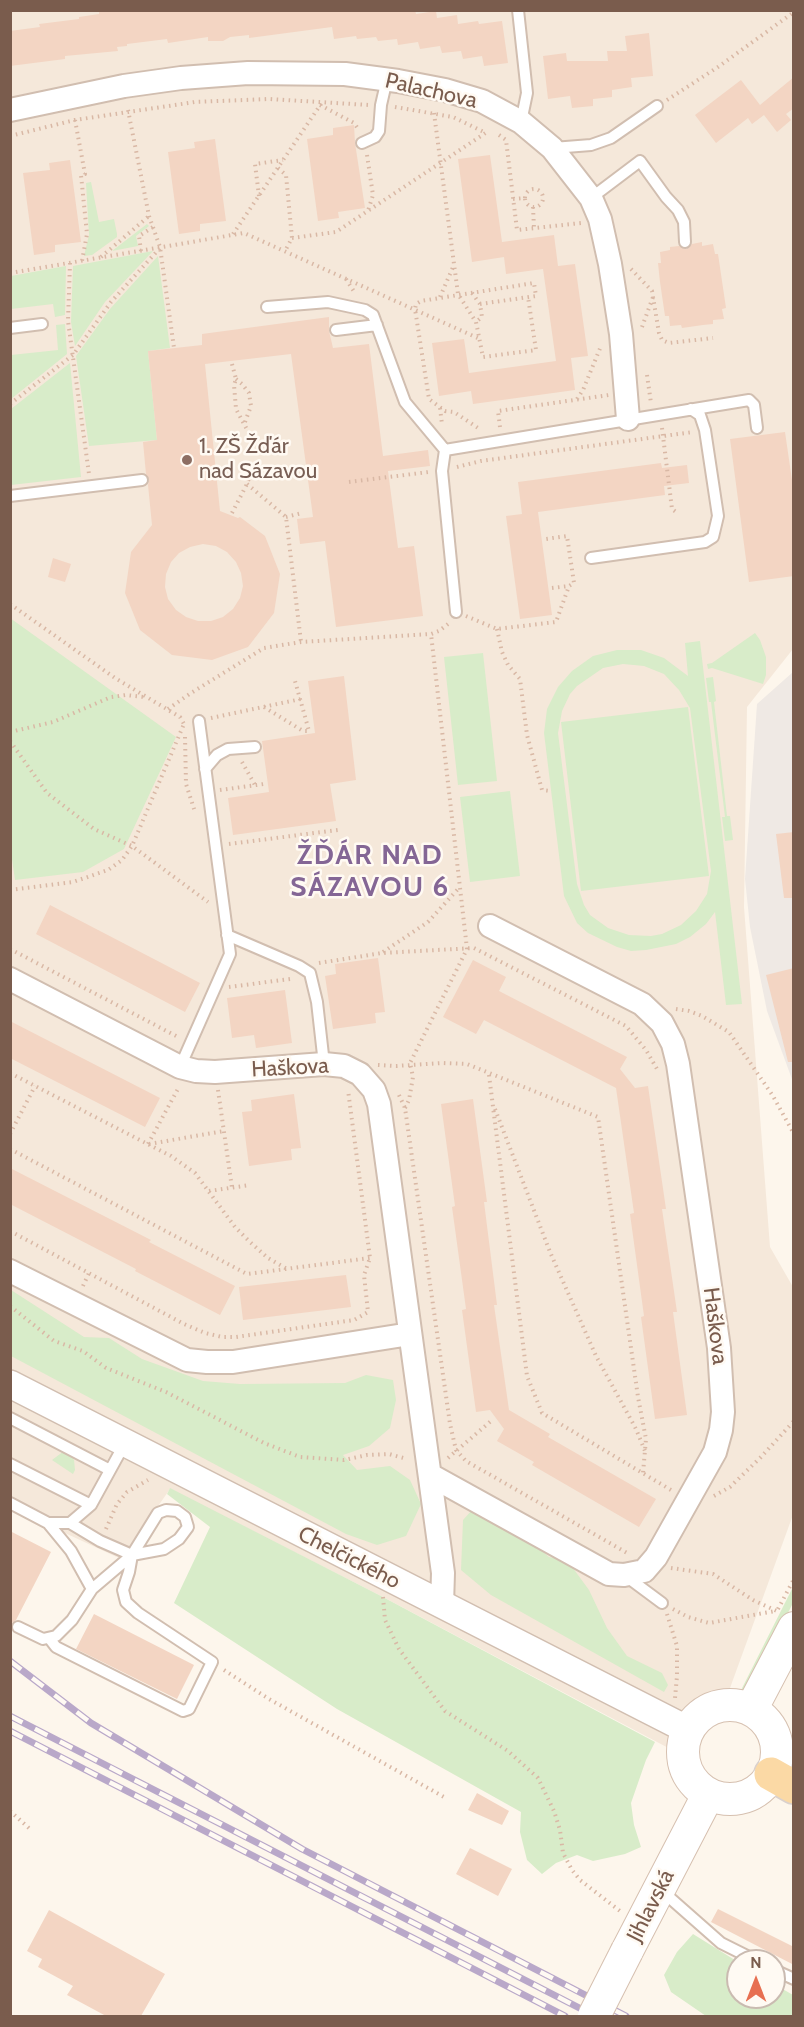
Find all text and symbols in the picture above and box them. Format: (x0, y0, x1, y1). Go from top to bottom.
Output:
street label: Palachova (382, 68, 480, 114)
place label: 1. ZŠ Žďár nad Sázavou (199, 434, 317, 486)
marker: 1. ZŠ Žďár nad Sázavou (180, 453, 194, 467)
district label: ŽĎÁR NAD SÁZAVOU 6 (290, 839, 450, 905)
street label: Haškova (251, 1053, 329, 1083)
street label: Haškova (697, 1286, 733, 1366)
street label: Chelčického (293, 1521, 405, 1595)
street label: Jihlavská (622, 1865, 680, 1947)
north arrow (726, 1949, 786, 2009)
text: N (750, 1953, 762, 1972)

